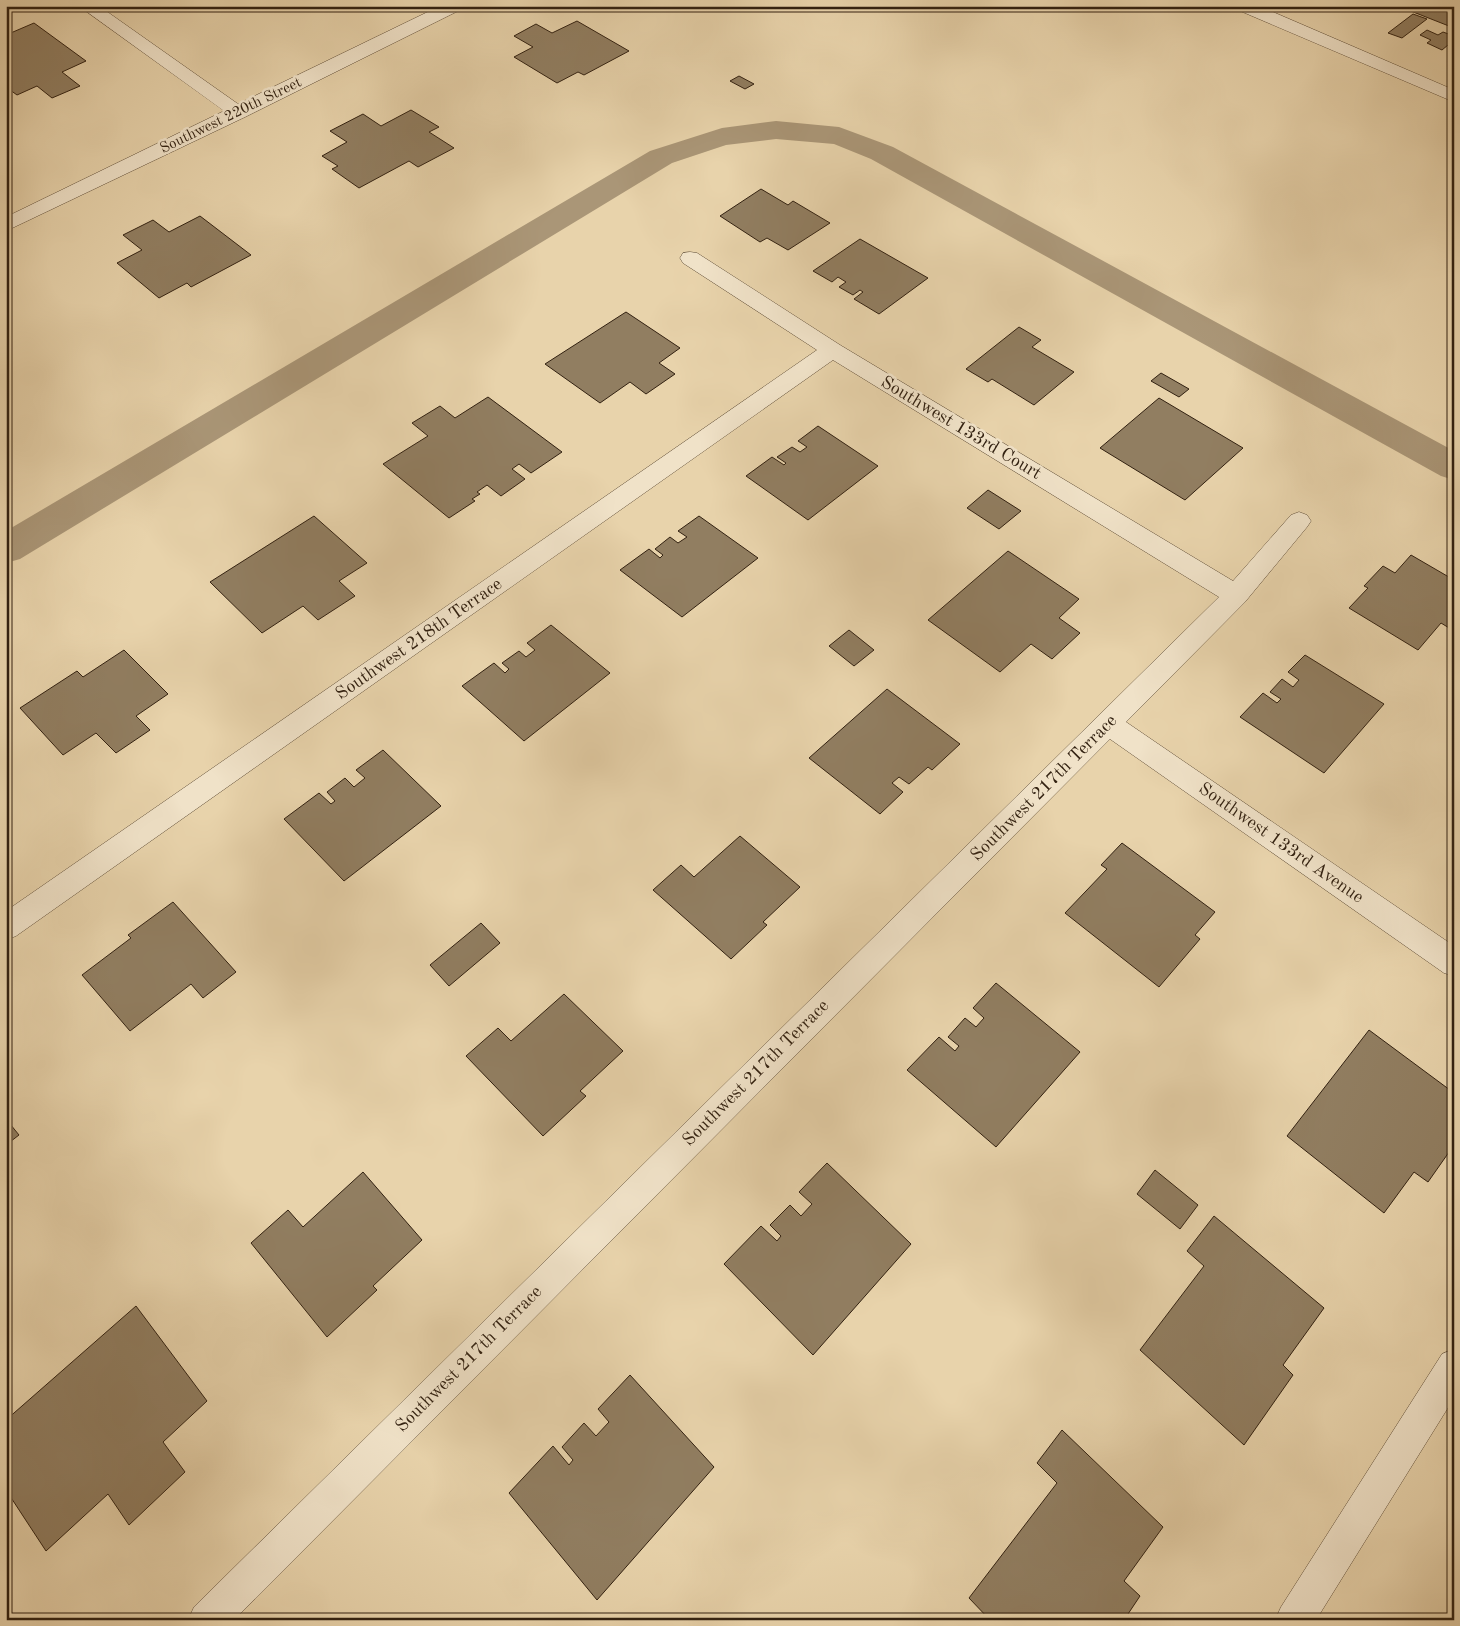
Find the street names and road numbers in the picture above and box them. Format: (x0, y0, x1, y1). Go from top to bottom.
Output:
street label: Southwest 220th Street (158, 75, 304, 157)
street label: Southwest 133rd Court (878, 373, 1044, 483)
street label: Southwest 218th Terrace (333, 575, 505, 703)
street label: Southwest 217th Terrace (967, 711, 1121, 865)
street label: Southwest 133rd Avenue (1195, 779, 1367, 907)
street label: Southwest 217th Terrace (679, 996, 833, 1150)
street label: Southwest 217th Terrace (392, 1282, 546, 1436)

